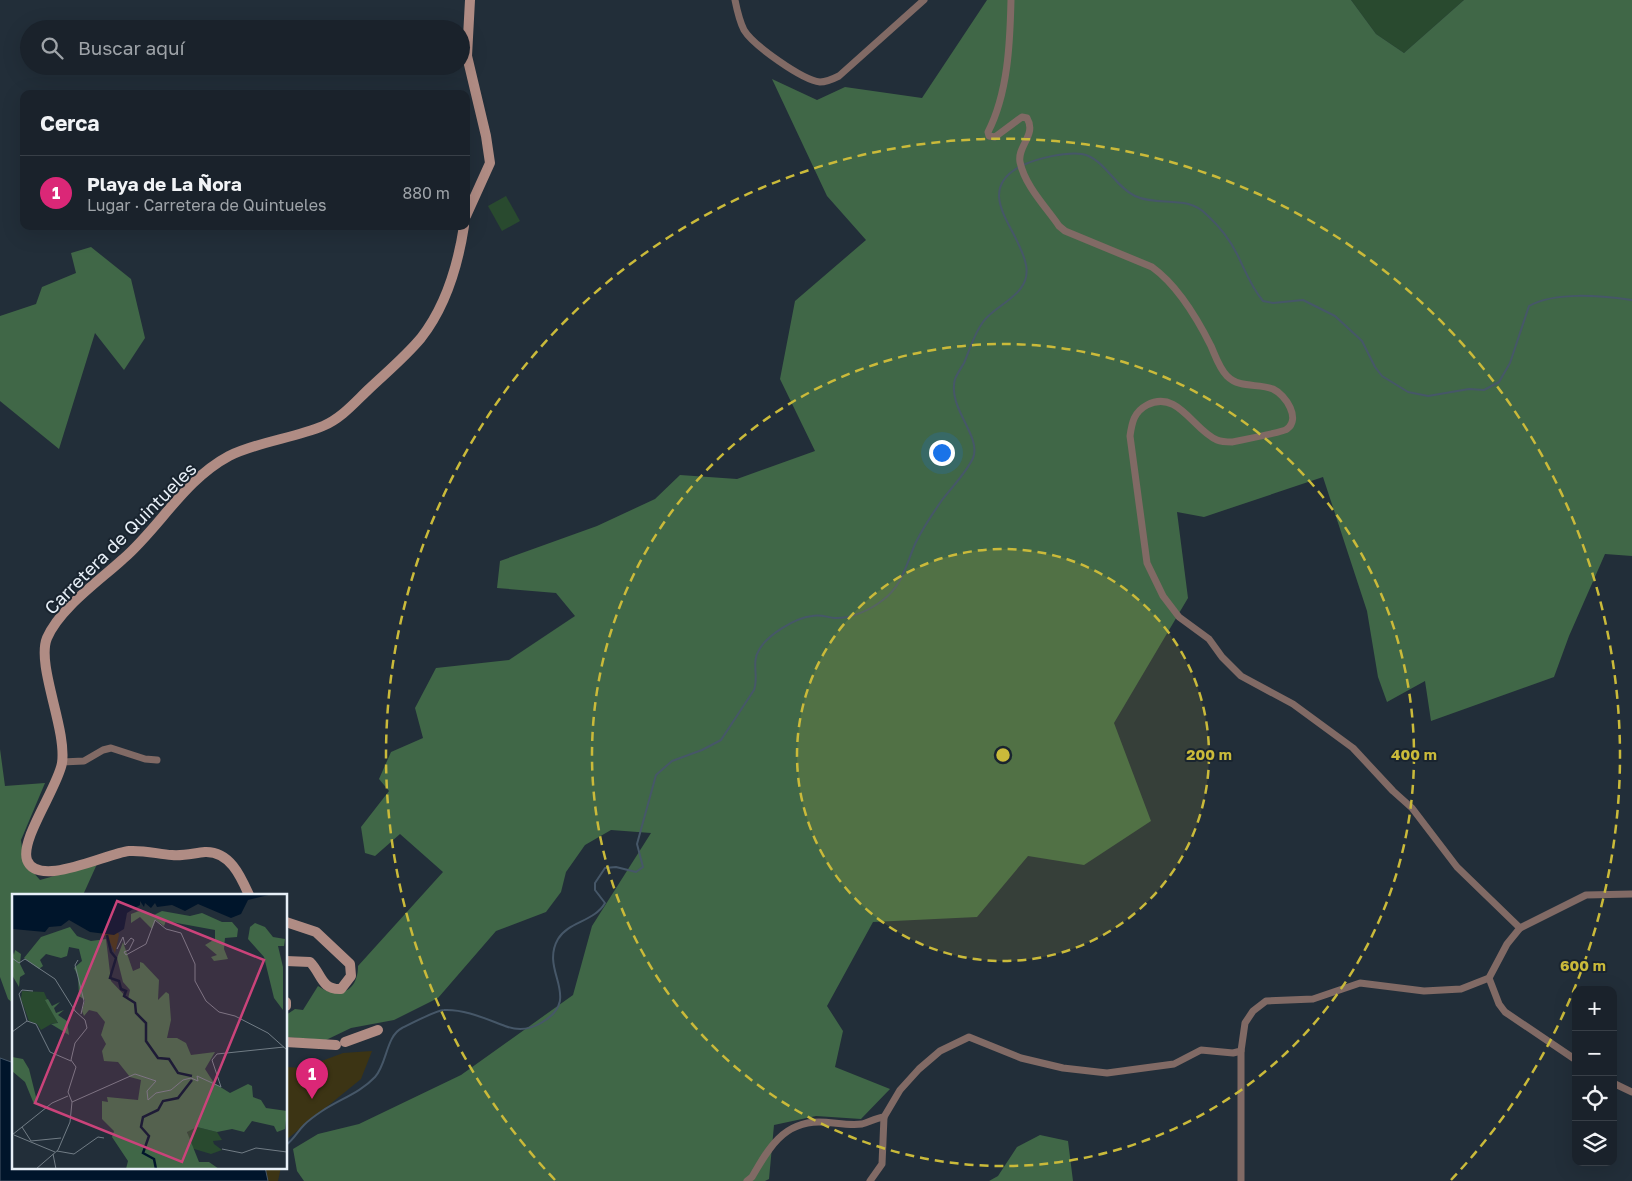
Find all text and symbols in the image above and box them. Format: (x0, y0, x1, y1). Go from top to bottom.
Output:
search box (20, 20, 470, 75)
icon: search (38, 34, 66, 62)
text: Buscar aquí (78, 36, 185, 59)
text: Cerca (40, 110, 99, 136)
text: Playa de La Ñora (87, 172, 242, 195)
text: 1 (52, 183, 60, 203)
text: 880 m (402, 183, 450, 203)
text: Lugar · Carretera de Quintueles (87, 195, 326, 215)
your location (929, 440, 955, 466)
street label: Carretera de Quintueles (39, 457, 201, 619)
text: 200 m (1186, 745, 1232, 763)
text: 400 m (1391, 745, 1437, 763)
centre of rings (994, 746, 1012, 764)
inset map (12, 894, 288, 1168)
text: 600 m (1560, 956, 1606, 974)
map controls (1572, 986, 1617, 1166)
button: + (1572, 986, 1617, 1031)
button: − (1572, 1031, 1617, 1076)
pin: 1 (296, 1058, 328, 1099)
button: locate (1572, 1076, 1617, 1121)
button: layers (1572, 1121, 1617, 1166)

